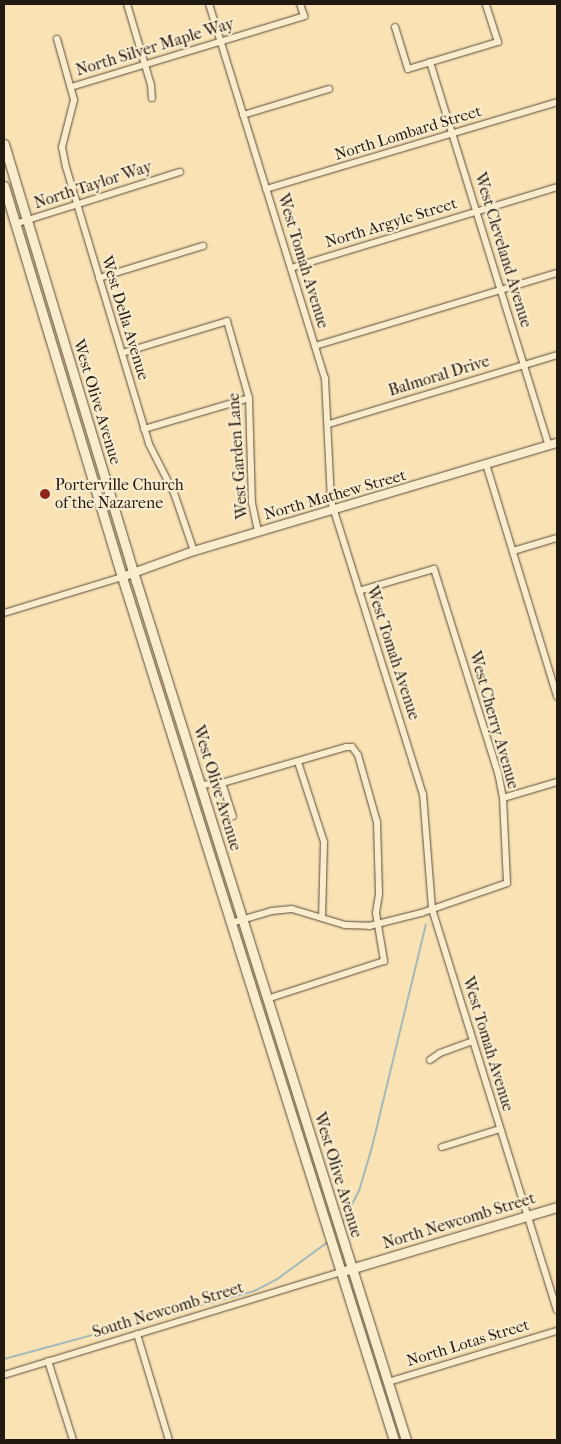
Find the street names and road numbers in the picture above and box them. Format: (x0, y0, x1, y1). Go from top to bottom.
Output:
street label: North Silver Maple Way (74, 14, 236, 80)
street label: North Lombard Street (332, 102, 484, 164)
street label: North Taylor Way (32, 157, 154, 213)
street label: West Cleveland Avenue (470, 170, 536, 330)
street label: West Tomah Avenue (273, 191, 333, 331)
street label: North Argyle Street (323, 194, 459, 252)
street label: West Della Avenue (97, 254, 153, 382)
street label: West Olive Avenue (69, 337, 125, 467)
street label: Balmoral Drive (386, 352, 492, 400)
street label: West Garden Lane (224, 392, 252, 520)
street label: North Mathew Street (262, 466, 408, 524)
street label: West Tomah Avenue (362, 584, 424, 722)
street label: West Cherry Avenue (465, 649, 523, 791)
street label: West Olive Avenue (189, 723, 245, 853)
street label: West Tomah Avenue (458, 974, 518, 1114)
street label: West Olive Avenue (310, 1110, 366, 1240)
street label: North Newcomb Street (380, 1189, 538, 1253)
street label: South Newcomb Street (90, 1278, 246, 1342)
street label: North Lotas Street (404, 1315, 532, 1371)

